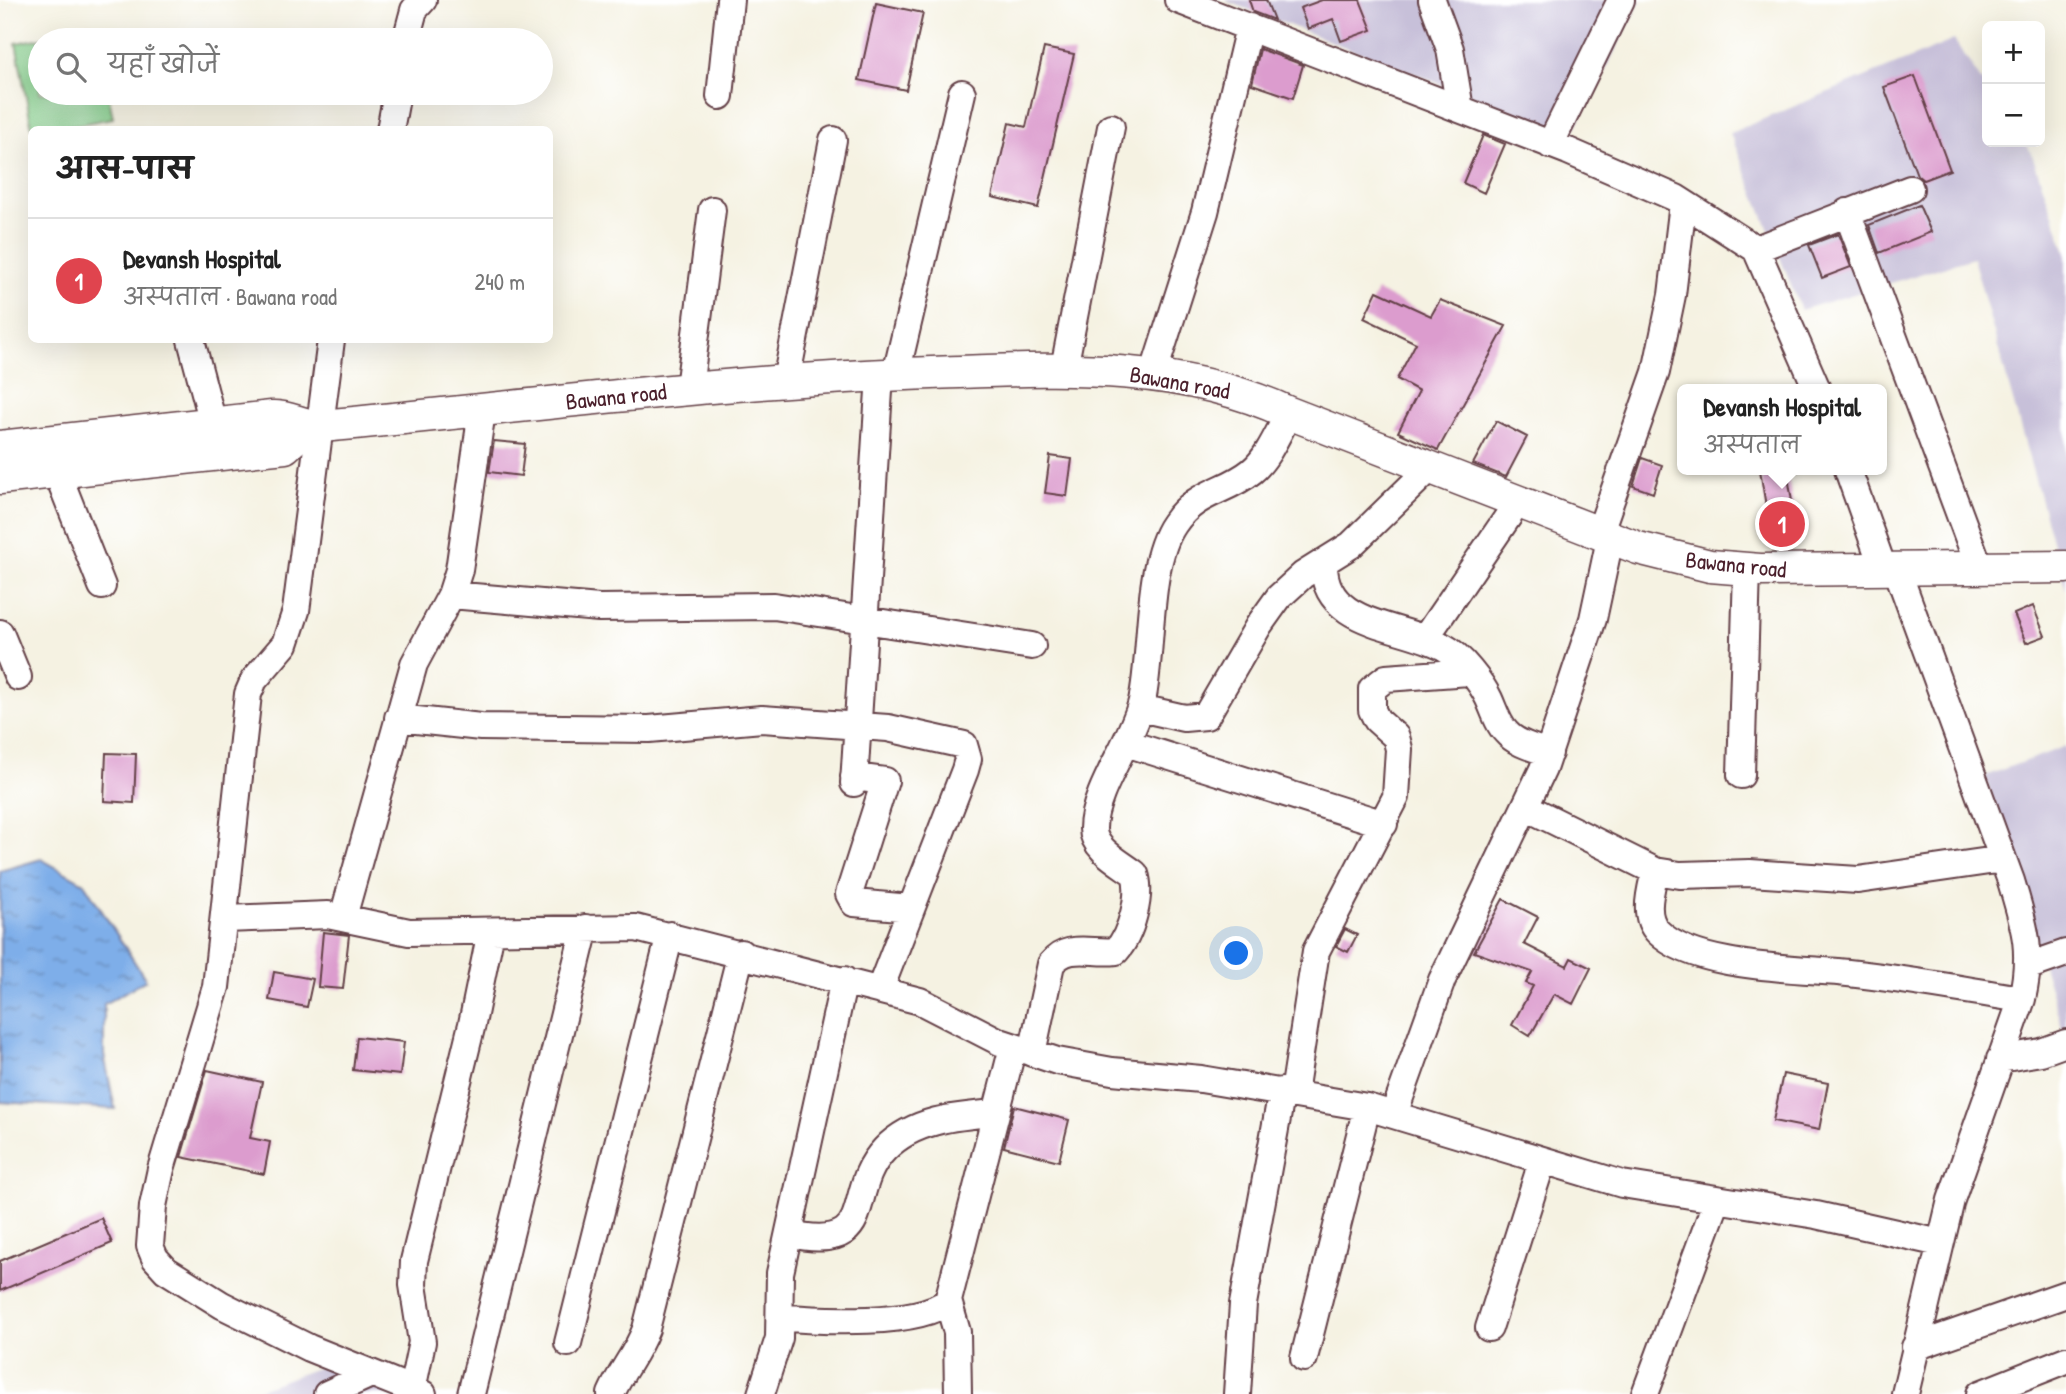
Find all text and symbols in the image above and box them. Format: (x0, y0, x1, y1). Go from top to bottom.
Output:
map controls (1982, 21, 2045, 147)
button: + (1982, 21, 2045, 84)
search box (28, 28, 553, 105)
text: यहाँ खोजें (108, 46, 219, 81)
icon: search (52, 48, 90, 86)
button: − (1982, 84, 2045, 147)
text: आस-पास (56, 148, 193, 188)
text: Devansh Hospital (123, 241, 281, 276)
text: 1 (75, 266, 83, 297)
text: 240 m (474, 266, 525, 297)
text: अस्पताल · Bawana road (123, 281, 337, 312)
street label: Bawana road (1127, 358, 1233, 406)
street label: Bawana road (564, 375, 668, 417)
popup (1677, 384, 1887, 475)
text: Devansh Hospital (1703, 389, 1861, 424)
text: अस्पताल (1703, 429, 1801, 460)
pin: 1 (1759, 498, 1805, 550)
street label: Bawana road (1684, 543, 1788, 585)
your location (1219, 936, 1253, 970)

